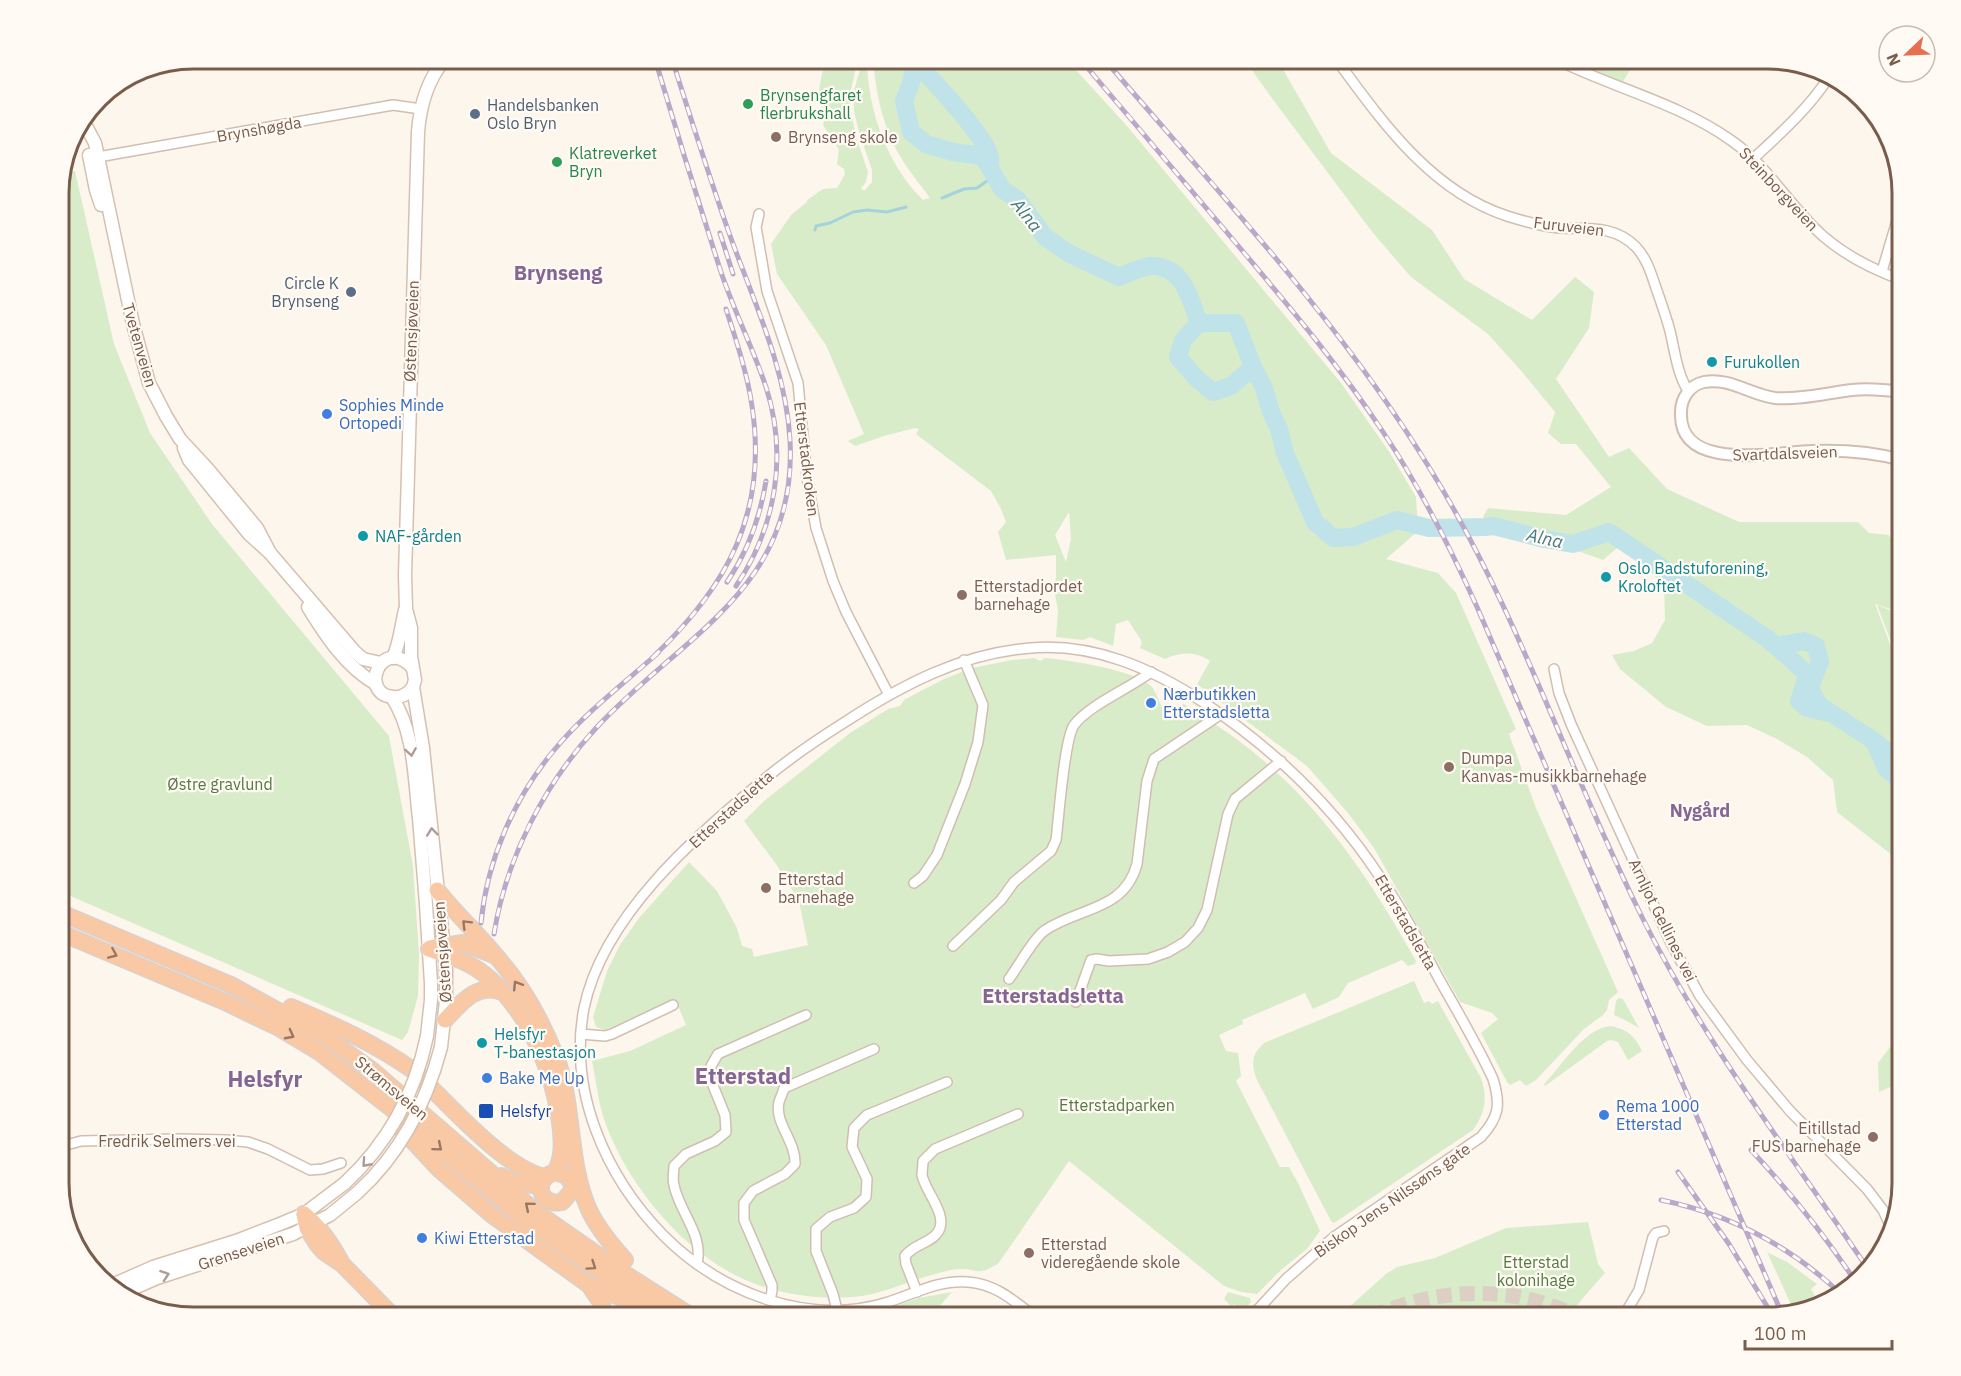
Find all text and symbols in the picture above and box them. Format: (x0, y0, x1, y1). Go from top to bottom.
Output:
north arrow (1877, 24, 1937, 84)
text: N (1882, 51, 1905, 69)
place label: Brynsengfaret flerbrukshall (760, 85, 862, 123)
place label: Handelsbanken Oslo Bryn (487, 95, 599, 133)
marker: Brynsengfaret flerbrukshall (741, 97, 755, 111)
marker: Handelsbanken Oslo Bryn (468, 107, 482, 121)
street label: Brynshøgda (215, 112, 303, 146)
place label: Brynseng skole (788, 127, 898, 147)
marker: Brynseng skole (769, 130, 783, 144)
place label: Klatreverket Bryn (569, 143, 657, 181)
street label: Steinborgveien (1735, 143, 1823, 235)
marker: Klatreverket Bryn (550, 155, 564, 169)
water label: Alna (1006, 193, 1047, 236)
street label: Furuveien (1533, 212, 1605, 240)
district label: Brynseng (514, 259, 603, 286)
place label: Circle K Brynseng (271, 273, 340, 311)
street label: Østensjøveien (399, 280, 423, 382)
marker: Circle K Brynseng (344, 285, 358, 299)
street label: Tvetenveien (118, 301, 162, 389)
place label: Furukollen (1724, 352, 1800, 372)
marker: Furukollen (1705, 355, 1719, 369)
place label: Sophies Minde Ortopedi (339, 395, 444, 433)
street label: Etterstadkroken (790, 401, 824, 517)
marker: Sophies Minde Ortopedi (320, 407, 334, 421)
street label: Svartdalsveien (1732, 441, 1838, 465)
water label: Alna (1524, 522, 1565, 553)
place label: NAF-gården (375, 526, 462, 546)
marker: NAF-gården (356, 529, 370, 543)
place label: Oslo Badstuforening, Kroloftet (1618, 558, 1769, 596)
marker: Oslo Badstuforening, Kroloftet (1599, 570, 1613, 584)
place label: Etterstadjordet barnehage (974, 576, 1083, 614)
marker: Etterstadjordet barnehage (955, 588, 969, 602)
place label: Nærbutikken Etterstadsletta (1163, 684, 1270, 722)
marker: Nærbutikken Etterstadsletta (1144, 696, 1158, 710)
one-way arrow (405, 747, 417, 757)
place label: Dumpa Kanvas-musikkbarnehage (1461, 748, 1647, 786)
marker: Dumpa Kanvas-musikkbarnehage (1442, 760, 1456, 774)
street label: Etterstadsletta (685, 766, 778, 852)
park label: Østre gravlund (167, 774, 273, 794)
district label: Nygård (1670, 799, 1730, 822)
one-way arrow (426, 828, 439, 837)
street label: Arnljot Gellines vei (1625, 855, 1701, 985)
place label: Etterstad barnehage (778, 869, 855, 907)
street label: Etterstadsletta (1371, 871, 1442, 974)
marker: Etterstad barnehage (759, 881, 773, 895)
street label: Østensjøveien (428, 901, 456, 1003)
one-way arrow (463, 920, 474, 931)
one-way arrow (106, 947, 117, 959)
one-way arrow (513, 981, 525, 991)
district label: Etterstadsletta (982, 982, 1124, 1009)
place label: Helsfyr T-banestasjon (494, 1024, 596, 1062)
one-way arrow (284, 1028, 295, 1039)
marker: Helsfyr T-banestasjon (475, 1036, 489, 1050)
street label: Strømsveien (351, 1051, 433, 1125)
district label: Etterstad (695, 1061, 791, 1090)
district label: Helsfyr (228, 1064, 302, 1093)
place label: Bake Me Up (499, 1068, 584, 1088)
marker: Bake Me Up (480, 1071, 494, 1085)
park label: Etterstadparken (1059, 1095, 1175, 1115)
place label: Rema 1000 Etterstad (1616, 1096, 1699, 1134)
place label: Helsfyr (500, 1101, 551, 1121)
marker: Helsfyr (477, 1102, 495, 1120)
marker: Rema 1000 Etterstad (1597, 1108, 1611, 1122)
place label: Eitillstad FUS barnehage (1752, 1118, 1861, 1156)
marker: Eitillstad FUS barnehage (1866, 1130, 1880, 1144)
street label: Fredrik Selmers vei (98, 1131, 236, 1151)
street label: Biskop Jens Nilssøns gate (1310, 1138, 1474, 1262)
one-way arrow (431, 1139, 442, 1150)
one-way arrow (362, 1156, 373, 1166)
one-way arrow (525, 1202, 536, 1213)
street label: Grenseveien (195, 1228, 287, 1274)
place label: Kiwi Etterstad (434, 1228, 534, 1248)
marker: Kiwi Etterstad (415, 1231, 429, 1245)
place label: Etterstad videregående skole (1041, 1234, 1180, 1272)
marker: Etterstad videregående skole (1022, 1246, 1036, 1260)
park label: Etterstad kolonihage (1497, 1252, 1575, 1290)
one-way arrow (585, 1259, 596, 1270)
one-way arrow (159, 1270, 170, 1283)
scale bar (1745, 1313, 1892, 1351)
text: 100 m (1754, 1322, 1806, 1345)

